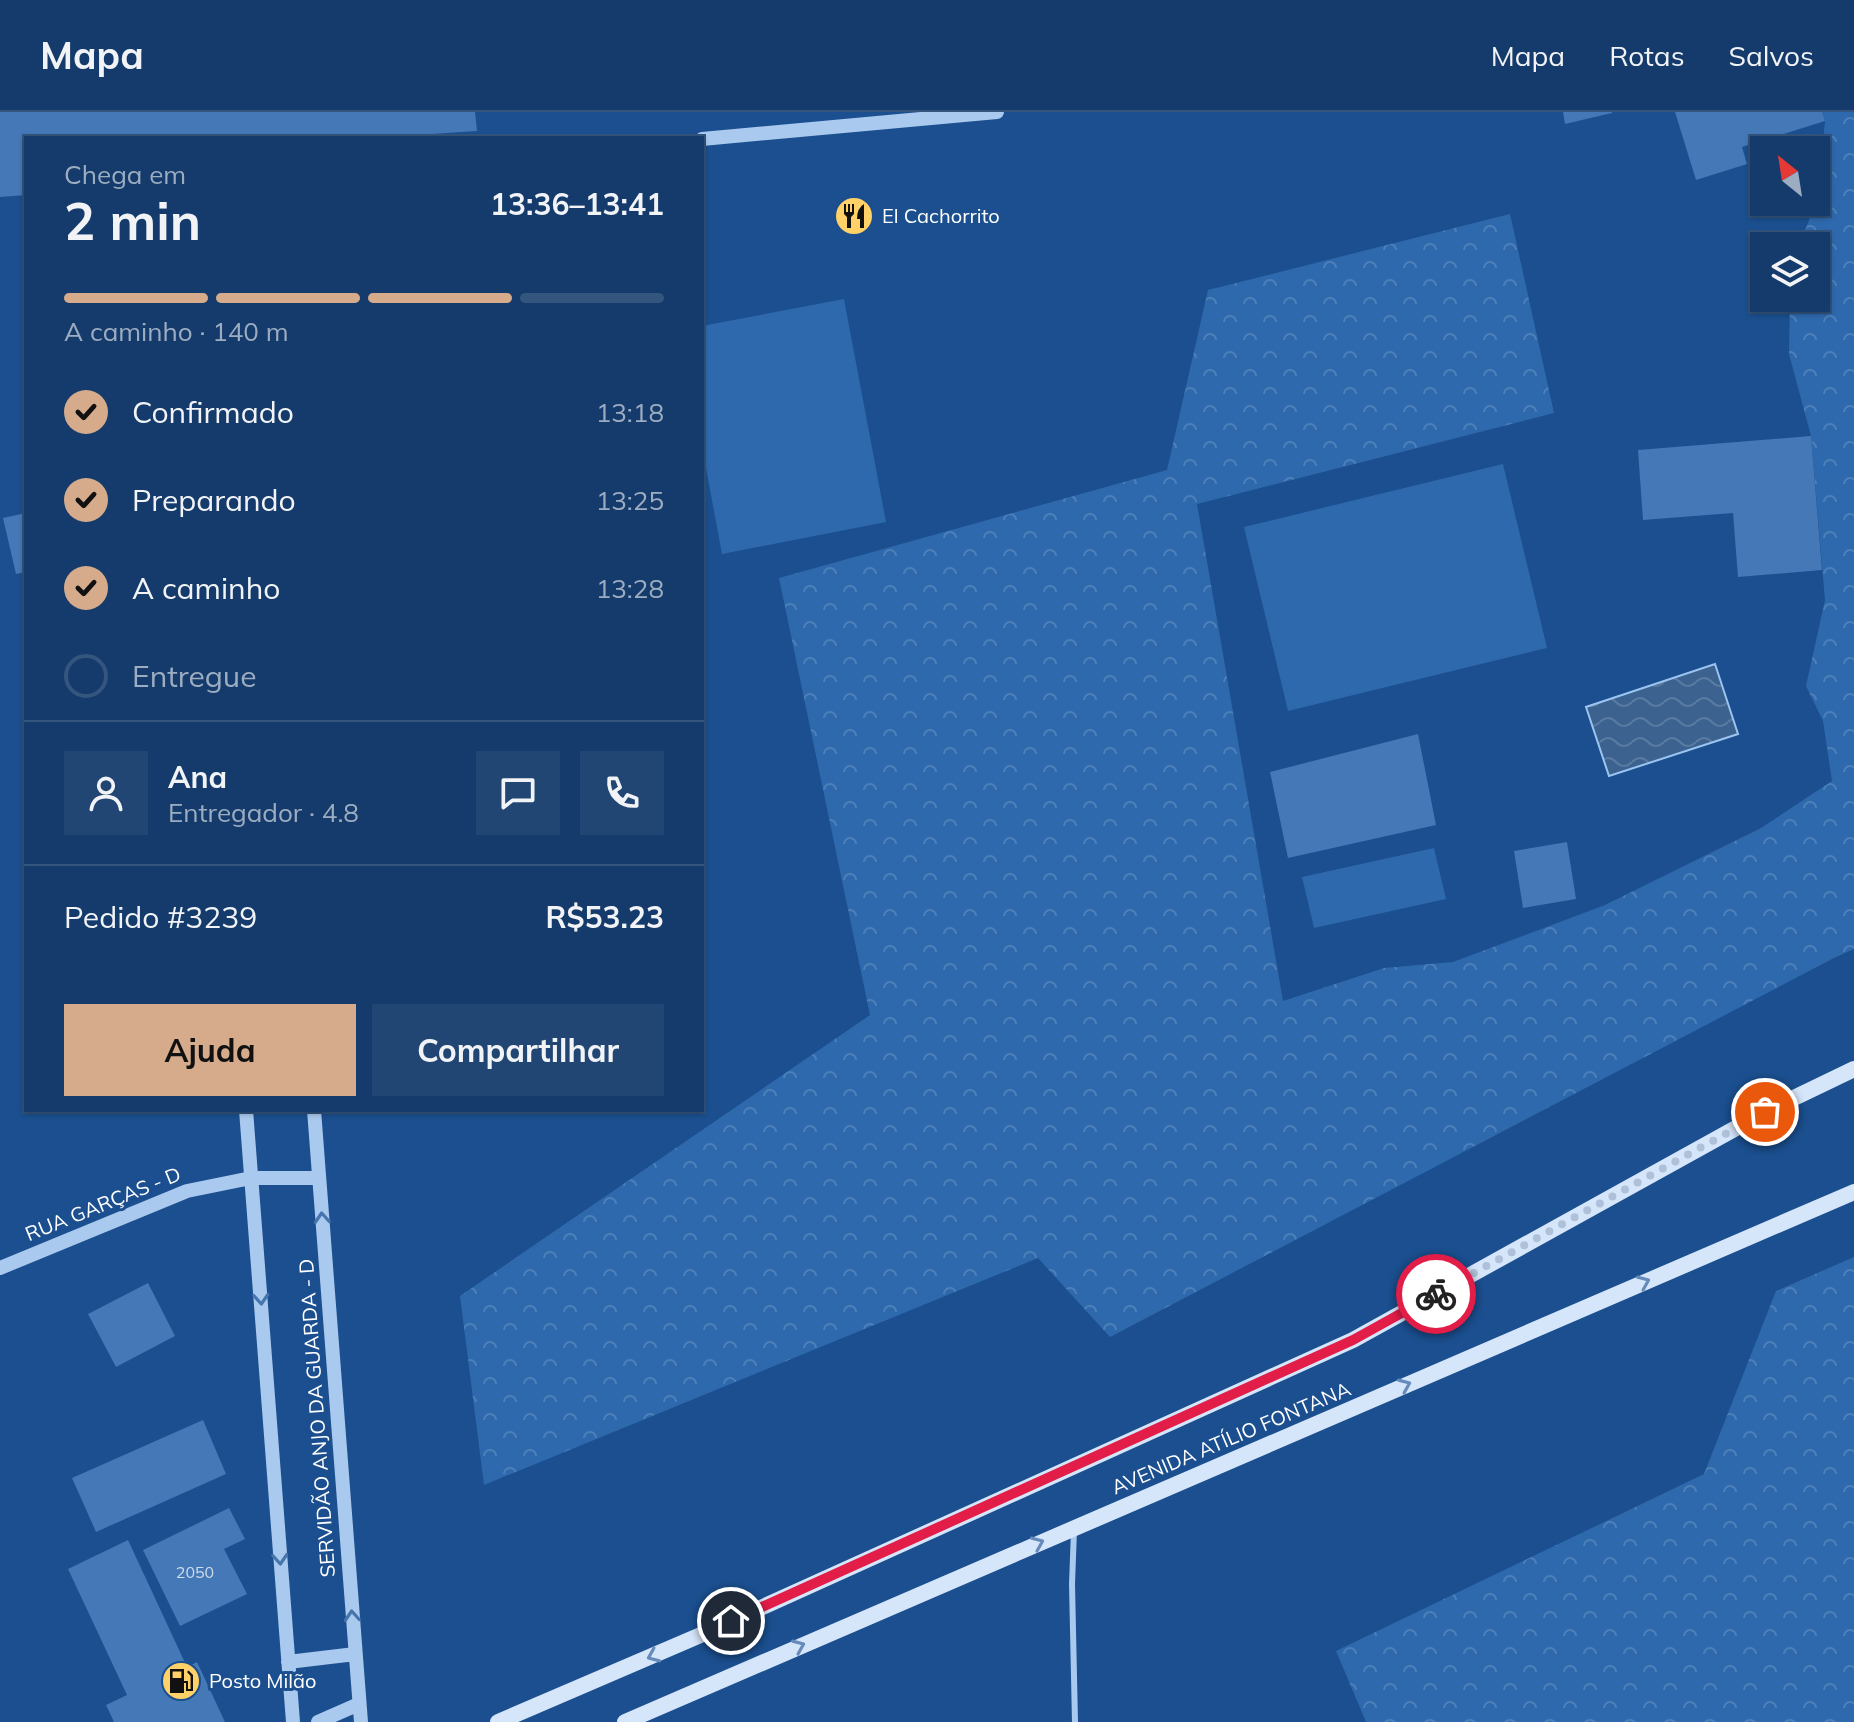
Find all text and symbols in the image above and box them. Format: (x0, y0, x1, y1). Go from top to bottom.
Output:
text: Mapa (40, 31, 144, 79)
text: Mapa (1491, 38, 1565, 73)
text: Rotas (1609, 38, 1685, 73)
text: Salvos (1729, 38, 1814, 73)
north arrow (1750, 136, 1830, 216)
map controls (1750, 136, 1830, 312)
text: Chega em (64, 158, 186, 191)
text: 13:36–13:41 (490, 185, 664, 223)
text: 2 min (64, 188, 201, 253)
restaurant icon: El Cachorrito (833, 195, 875, 237)
place label: El Cachorrito (882, 203, 1000, 228)
button: layers (1750, 232, 1830, 312)
text: A caminho · 140 m (64, 315, 289, 348)
icon: check (64, 390, 108, 434)
text: Confirmado (132, 393, 294, 431)
text: 13:18 (596, 396, 664, 429)
icon: check (64, 478, 108, 522)
text: Preparando (132, 481, 296, 519)
text: 13:25 (596, 484, 664, 517)
icon: check (64, 566, 108, 610)
text: A caminho (132, 569, 280, 607)
text: 13:28 (596, 572, 664, 605)
text: Entregue (132, 657, 256, 695)
button: person (64, 751, 148, 835)
button: chat (476, 751, 560, 835)
button: phone (580, 751, 664, 835)
text: Ana (168, 758, 227, 796)
text: Entregador · 4.8 (168, 796, 359, 829)
text: Pedido #3239 (64, 898, 257, 936)
text: R$53.23 (546, 898, 664, 936)
button: Ajuda (64, 1004, 356, 1096)
button: Compartilhar (372, 1004, 664, 1096)
pin (1731, 1078, 1799, 1146)
icon: bag (1743, 1090, 1787, 1134)
street label: RUA GARÇAS - D (21, 1161, 184, 1246)
one-way arrow (314, 1211, 331, 1224)
courier (1396, 1254, 1476, 1334)
street label: SERVIDÃO ANJO DA GUARDA - D (293, 1258, 340, 1578)
icon: bike (1414, 1272, 1458, 1316)
one-way arrow (1636, 1276, 1650, 1292)
one-way arrow (252, 1293, 269, 1306)
street label: AVENIDA ATÍLIO FONTANA (1107, 1376, 1354, 1499)
one-way arrow (1397, 1378, 1411, 1394)
one-way arrow (1030, 1537, 1044, 1553)
one-way arrow (271, 1553, 288, 1566)
house number: 2050 (176, 1562, 214, 1582)
pin (697, 1587, 765, 1655)
icon: home (709, 1599, 753, 1643)
one-way arrow (344, 1609, 361, 1622)
one-way arrow (791, 1640, 805, 1656)
one-way arrow (646, 1646, 661, 1662)
fuel station icon: Posto Milão (160, 1660, 202, 1702)
place label: Posto Milão (209, 1668, 316, 1693)

